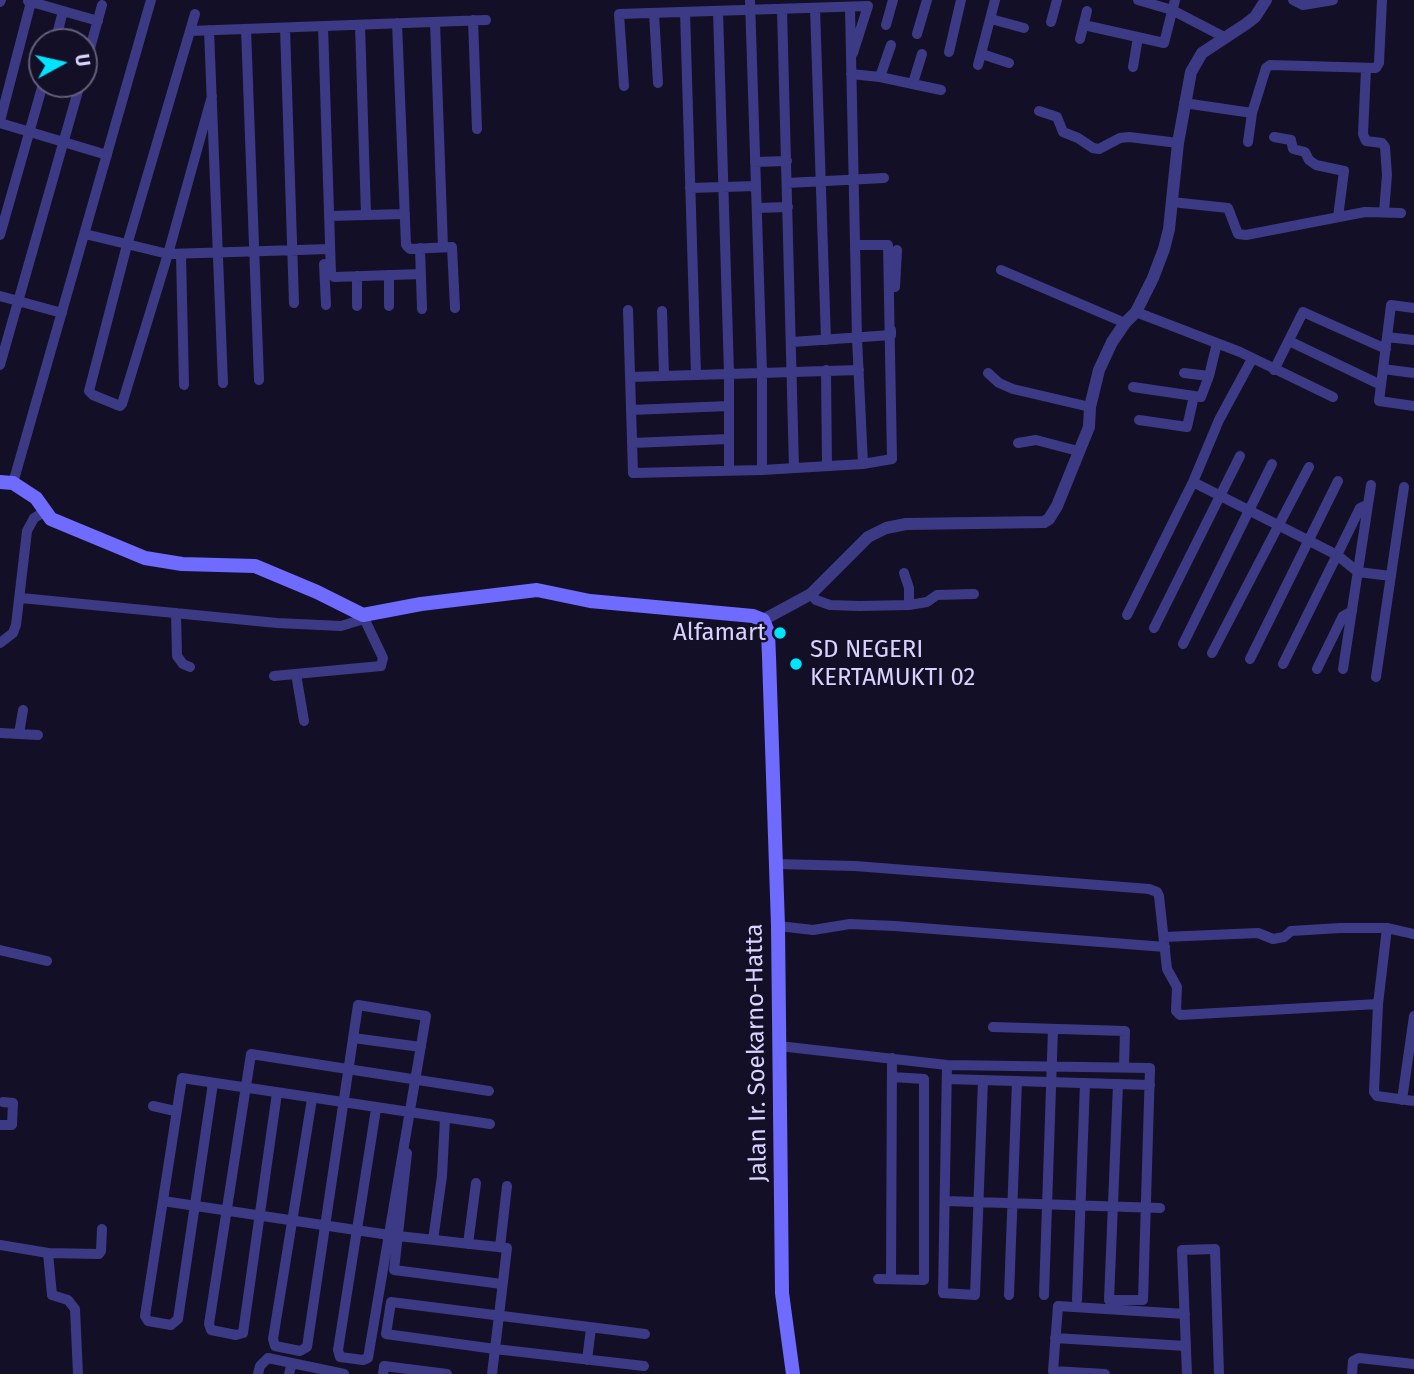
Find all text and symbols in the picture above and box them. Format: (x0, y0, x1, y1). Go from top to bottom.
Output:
north arrow (28, 28, 98, 98)
text: U (70, 53, 95, 68)
place label: Alfamart (673, 619, 766, 647)
marker: Alfamart (772, 625, 788, 641)
place label: SD NEGERI KERTAMUKTI 02 (810, 636, 976, 692)
marker: SD NEGERI KERTAMUKTI 02 (788, 656, 804, 672)
street label: Jalan Ir. Soekarno-Hatta (740, 923, 774, 1183)

